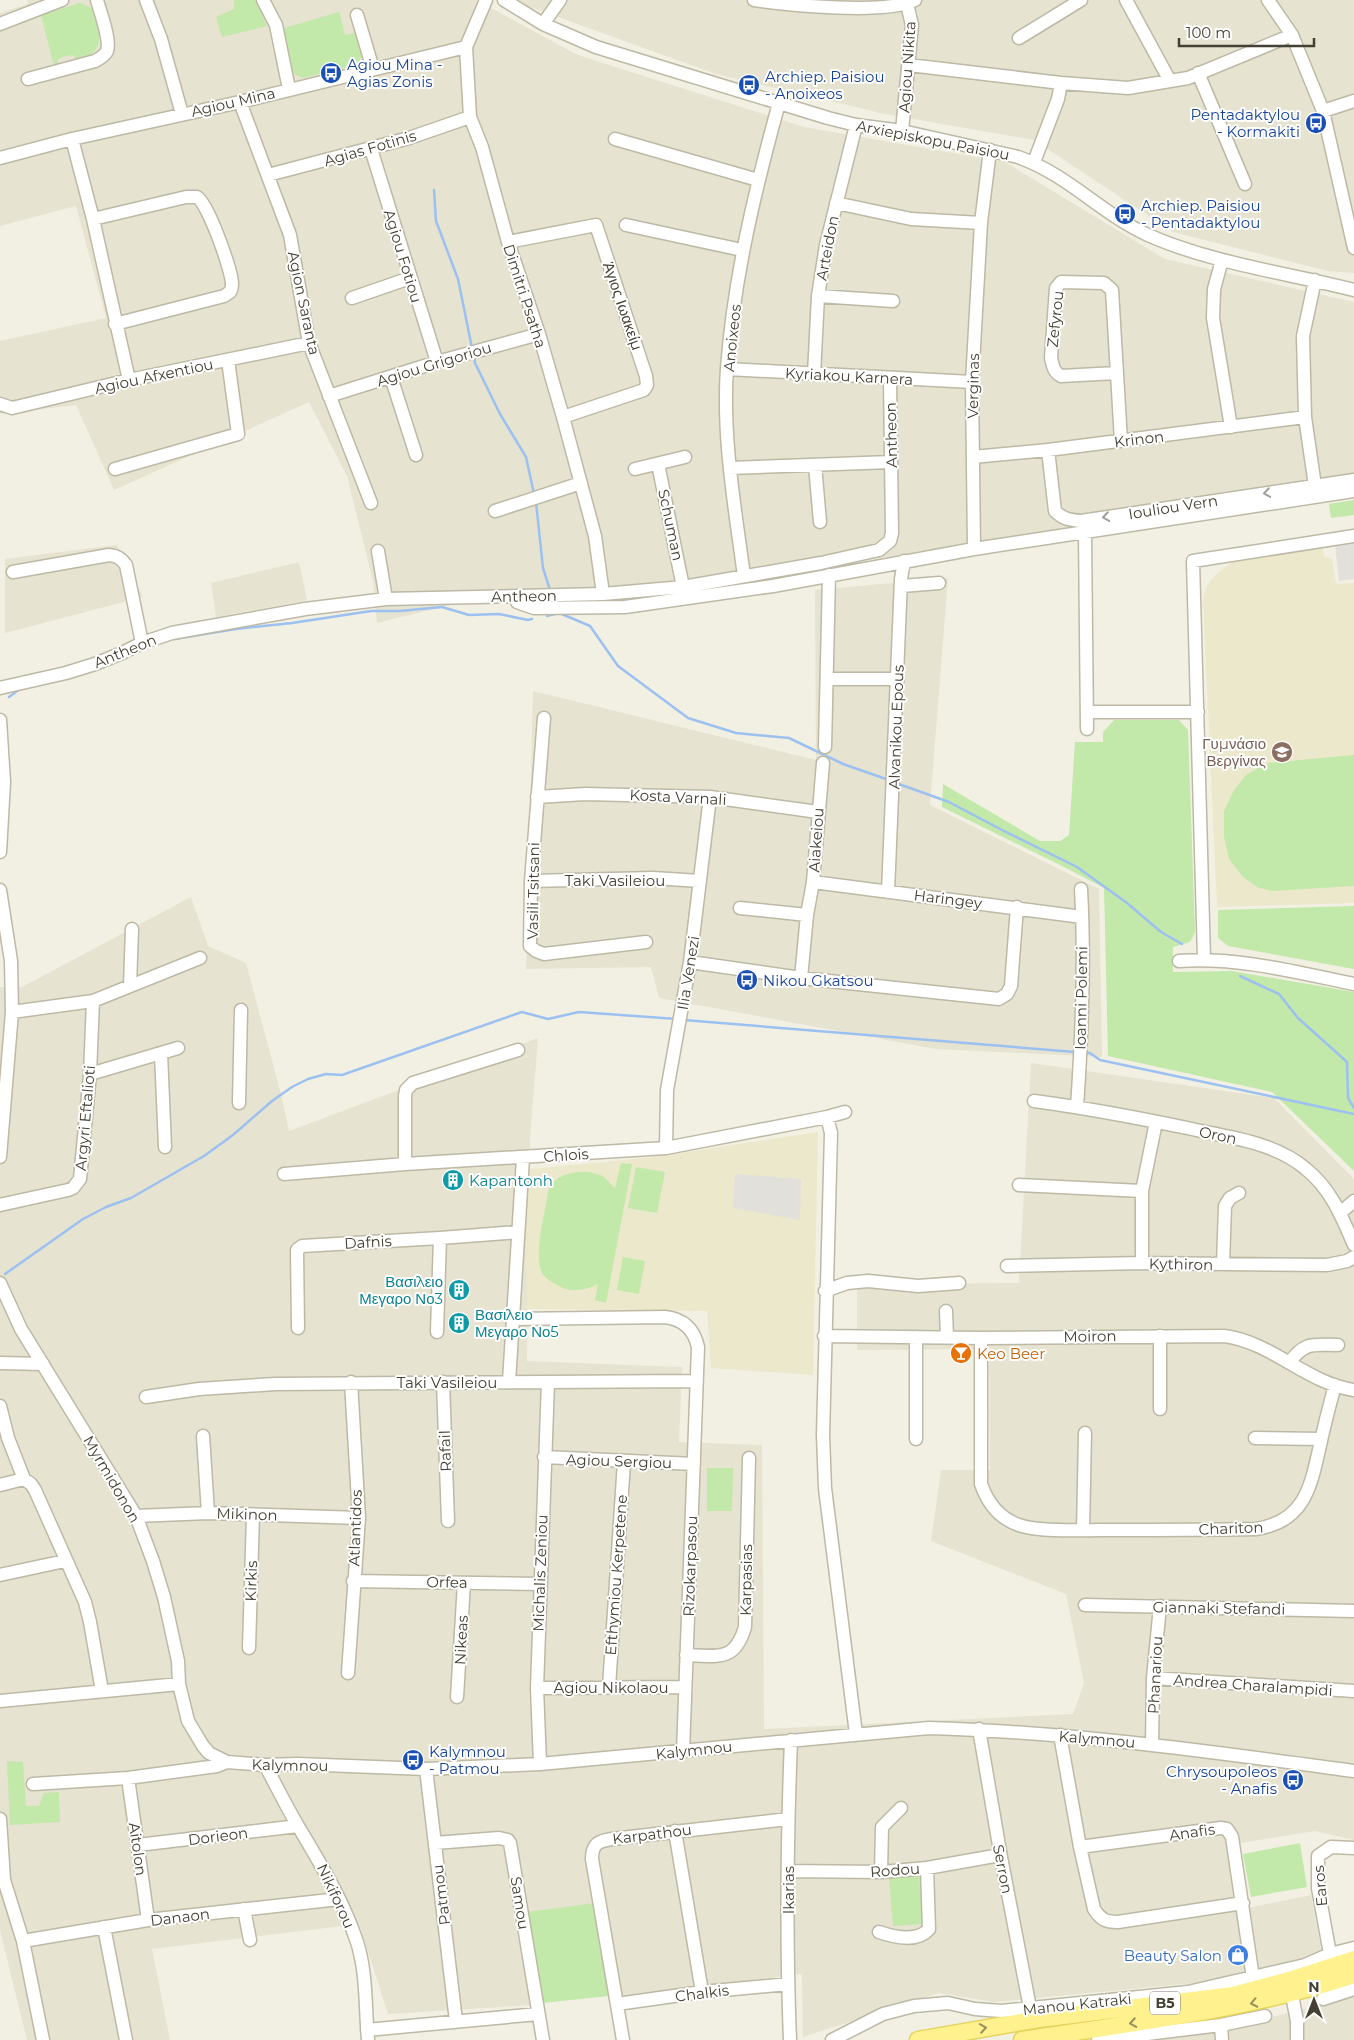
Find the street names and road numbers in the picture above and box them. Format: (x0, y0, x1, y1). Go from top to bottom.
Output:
street label: Agiou Nikita (894, 20, 920, 114)
street label: Agiou Mina (189, 83, 277, 121)
street label: Arxiepiskopu Paisiou (855, 116, 1011, 164)
street label: Agias Fotinis (322, 126, 418, 170)
street label: Agiou Fotiou (380, 207, 426, 305)
street label: Arteidon (811, 214, 843, 282)
street label: Dimitri Psatha (499, 242, 551, 350)
street label: Agion Saranta (284, 249, 324, 357)
street label: Άγιος Ιωακείμ (599, 259, 647, 353)
street label: Zefyrou (1043, 290, 1067, 348)
street label: Anoixeos (719, 303, 745, 373)
street label: Agiou Grigoriou (374, 338, 494, 390)
street label: Verginas (963, 353, 983, 419)
street label: Agiou Afxentiou (93, 354, 215, 398)
street label: Kyriakou Karnera (784, 363, 914, 389)
street label: Antheon (881, 402, 901, 468)
street label: Krinon (1113, 427, 1165, 451)
street label: Schuman (654, 487, 688, 563)
street label: Iouliou Vern (1127, 491, 1219, 523)
street label: Antheon (491, 586, 557, 606)
street label: Antheon (91, 630, 159, 672)
street label: Alvanikou Epous (884, 664, 908, 790)
street label: Kosta Varnali (629, 785, 727, 809)
street label: Aiakeiou (804, 807, 828, 873)
street label: Vasili Tsitsani (523, 842, 543, 940)
street label: Taki Vasileiou (565, 871, 665, 890)
street label: Haringey (913, 885, 984, 913)
street label: Ilia Venezi (673, 935, 703, 1011)
street label: Ioanni Polemi (1071, 946, 1091, 1050)
street label: Argyri Eftalioti (71, 1064, 99, 1172)
street label: Oron (1197, 1122, 1239, 1148)
street label: Chlois (543, 1144, 589, 1166)
street label: Dafnis (344, 1231, 392, 1253)
street label: Kythiron (1149, 1254, 1213, 1274)
street label: Moiron (1063, 1326, 1117, 1346)
street label: Taki Vasileiou (397, 1373, 497, 1392)
street label: Rafail (435, 1430, 455, 1472)
street label: Myrmidonon (79, 1432, 145, 1526)
street label: Agiou Sergiou (566, 1450, 672, 1472)
street label: Atlantidos (344, 1489, 366, 1567)
street label: Efthymiou Kerpetene (601, 1494, 631, 1656)
street label: Mikinon (216, 1503, 278, 1525)
street label: Michalis Zeniou (528, 1514, 552, 1632)
street label: Rizokarpasou (679, 1515, 701, 1617)
street label: Chariton (1198, 1517, 1264, 1539)
street label: Karpasias (736, 1544, 756, 1616)
street label: Kirkis (241, 1560, 261, 1602)
street label: Orfea (426, 1572, 468, 1592)
street label: Giannaki Stefandi (1152, 1597, 1286, 1619)
street label: Nikeas (450, 1615, 472, 1665)
street label: Phanariou (1143, 1635, 1167, 1715)
street label: Andrea Charalampidi (1173, 1670, 1333, 1700)
street label: Agiou Nikolaou (553, 1678, 669, 1697)
street label: Kalymnou (1058, 1726, 1136, 1752)
street label: Kalymnou (655, 1737, 733, 1763)
street label: Kalymnou (251, 1755, 329, 1775)
street label: Anafis (1168, 1819, 1216, 1845)
street label: Karpathou (611, 1820, 693, 1848)
street label: Aitolon (125, 1821, 151, 1877)
street label: Dorieon (187, 1823, 249, 1849)
street label: Serron (989, 1843, 1017, 1895)
street label: Rodou (869, 1859, 921, 1881)
street label: Nikiforou (313, 1861, 359, 1931)
street label: Patmou (428, 1864, 454, 1926)
street label: Earos (1309, 1865, 1331, 1907)
street label: Ikarias (779, 1866, 798, 1914)
street label: Samou (506, 1875, 534, 1931)
street label: Danaon (149, 1904, 211, 1930)
street label: Chalkis (674, 1980, 730, 2006)
street label: Manou Katraki (1022, 1989, 1132, 2019)
road number: B5 (1150, 1992, 1180, 2015)

